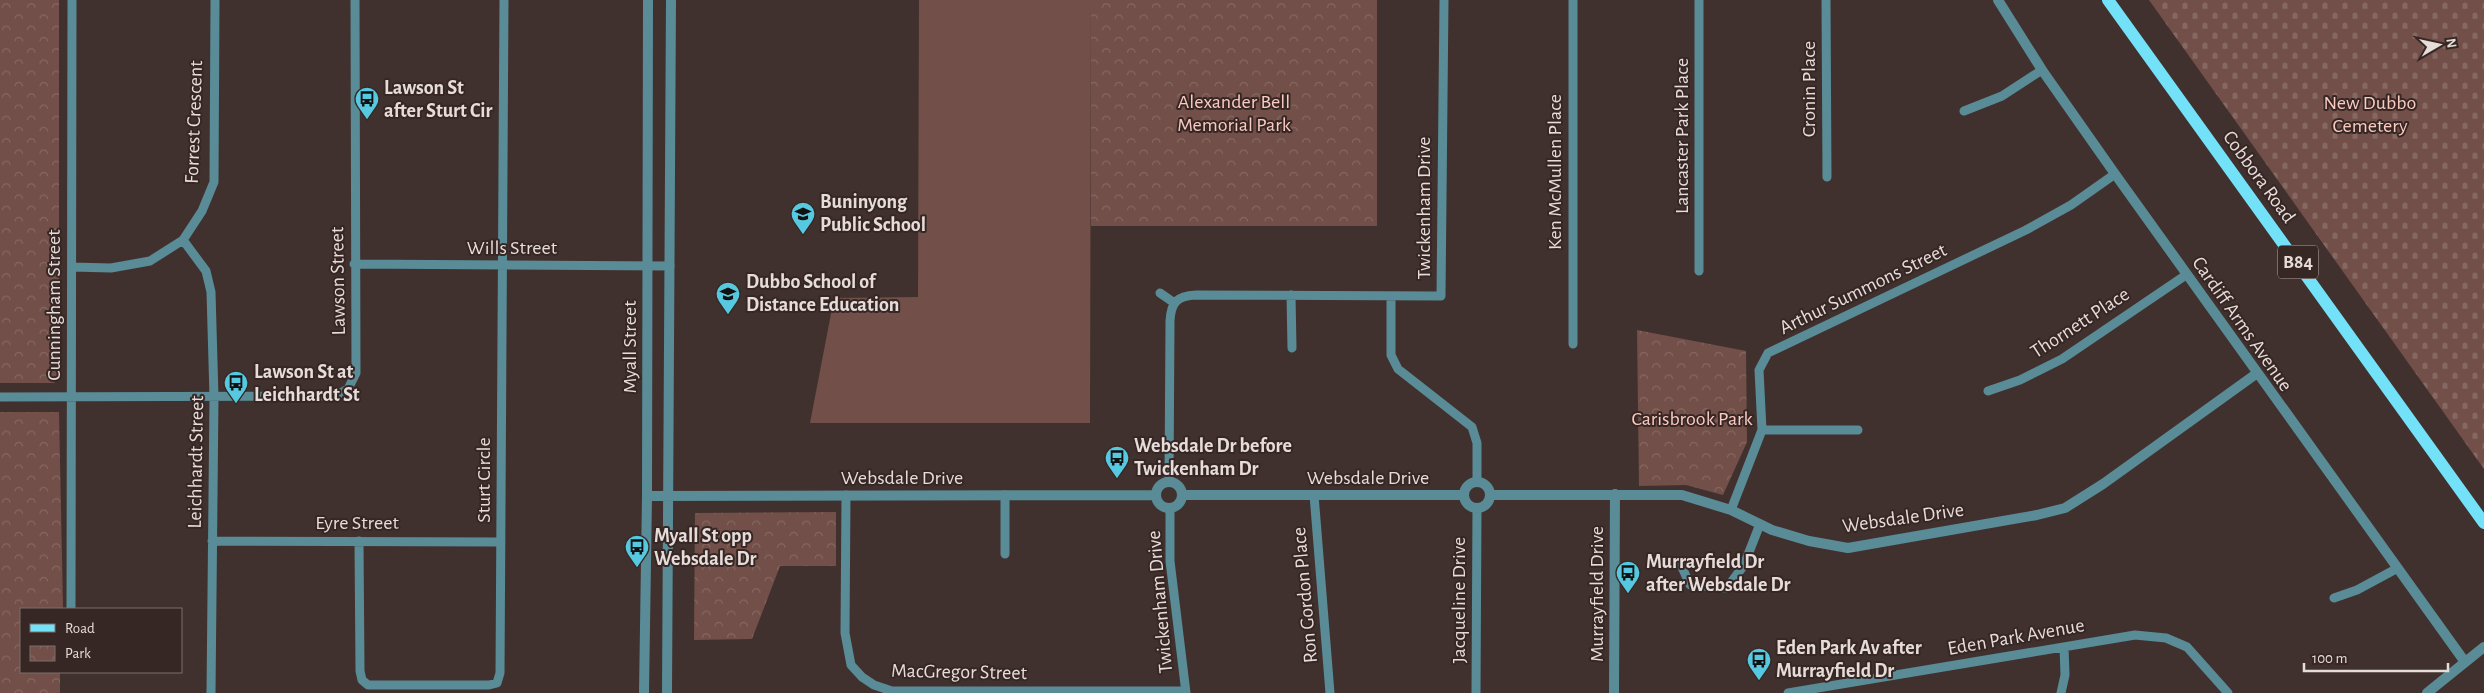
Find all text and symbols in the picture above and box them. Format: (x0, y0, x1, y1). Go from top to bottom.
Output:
north arrow (2414, 20, 2464, 70)
text: N (2443, 37, 2459, 49)
street label: Cronin Place (1799, 41, 1819, 137)
street label: Lancaster Park Place (1672, 58, 1692, 214)
street label: Forrest Crescent (182, 59, 206, 184)
place label: Lawson St after Sturt Cir (384, 78, 492, 121)
bus stop icon: Lawson St after Sturt Cir (354, 86, 380, 120)
park label: Alexander Bell Memorial Park (1177, 92, 1291, 135)
park label: New Dubbo Cemetery (2324, 93, 2416, 136)
street label: Ken McMullen Place (1545, 94, 1565, 250)
street label: Cobbora Road (2219, 127, 2299, 227)
street label: Twickenham Drive (1414, 136, 1434, 280)
place label: Buninyong Public School (820, 192, 926, 235)
school or university icon: Buninyong Public School (790, 201, 816, 235)
street label: Lawson Street (327, 226, 349, 335)
street label: Cunningham Street (44, 229, 64, 381)
street label: Wills Street (467, 238, 558, 258)
street label: Arthur Summons Street (1776, 240, 1950, 338)
road number: B84 (2278, 246, 2318, 278)
street label: Cardiff Arms Avenue (2188, 253, 2296, 395)
place label: Dubbo School of Distance Education (746, 272, 899, 315)
school or university icon: Dubbo School of Distance Education (715, 281, 741, 315)
street label: Thornett Place (2027, 284, 2133, 362)
street label: Myall Street (620, 300, 640, 394)
place label: Lawson St at Leichhardt St (254, 362, 360, 405)
bus stop icon: Lawson St at Leichhardt St (223, 370, 249, 404)
street label: Leichhardt Street (185, 395, 207, 529)
park label: Carisbrook Park (1631, 409, 1753, 429)
place label: Websdale Dr before Twickenham Dr (1134, 436, 1292, 479)
street label: Sturt Circle (474, 437, 494, 523)
bus stop icon: Websdale Dr before Twickenham Dr (1104, 445, 1130, 479)
street label: Websdale Drive (841, 468, 963, 488)
street label: Websdale Drive (1307, 468, 1429, 488)
street label: Websdale Drive (1841, 500, 1965, 536)
street label: Eyre Street (315, 513, 399, 533)
place label: Myall St opp Websdale Dr (654, 526, 756, 569)
street label: Ron Gordon Place (1289, 526, 1321, 664)
street label: Murrayfield Drive (1587, 526, 1607, 662)
street label: Twickenham Drive (1144, 530, 1176, 674)
bus stop icon: Myall St opp Websdale Dr (624, 534, 650, 568)
street label: Jacqueline Drive (1449, 537, 1469, 663)
place label: Murrayfield Dr after Websdale Dr (1646, 552, 1791, 595)
bus stop icon: Murrayfield Dr after Websdale Dr (1615, 560, 1641, 594)
legend (20, 608, 182, 673)
street label: Eden Park Avenue (1946, 615, 2086, 659)
text: Road (65, 621, 95, 636)
place label: Eden Park Av after Murrayfield Dr (1776, 638, 1922, 681)
scale bar (2304, 640, 2448, 672)
text: Park (65, 646, 91, 661)
bus stop icon: Eden Park Av after Murrayfield Dr (1746, 647, 1772, 681)
text: 100 m (2312, 651, 2347, 666)
street label: MacGregor Street (891, 661, 1028, 683)

